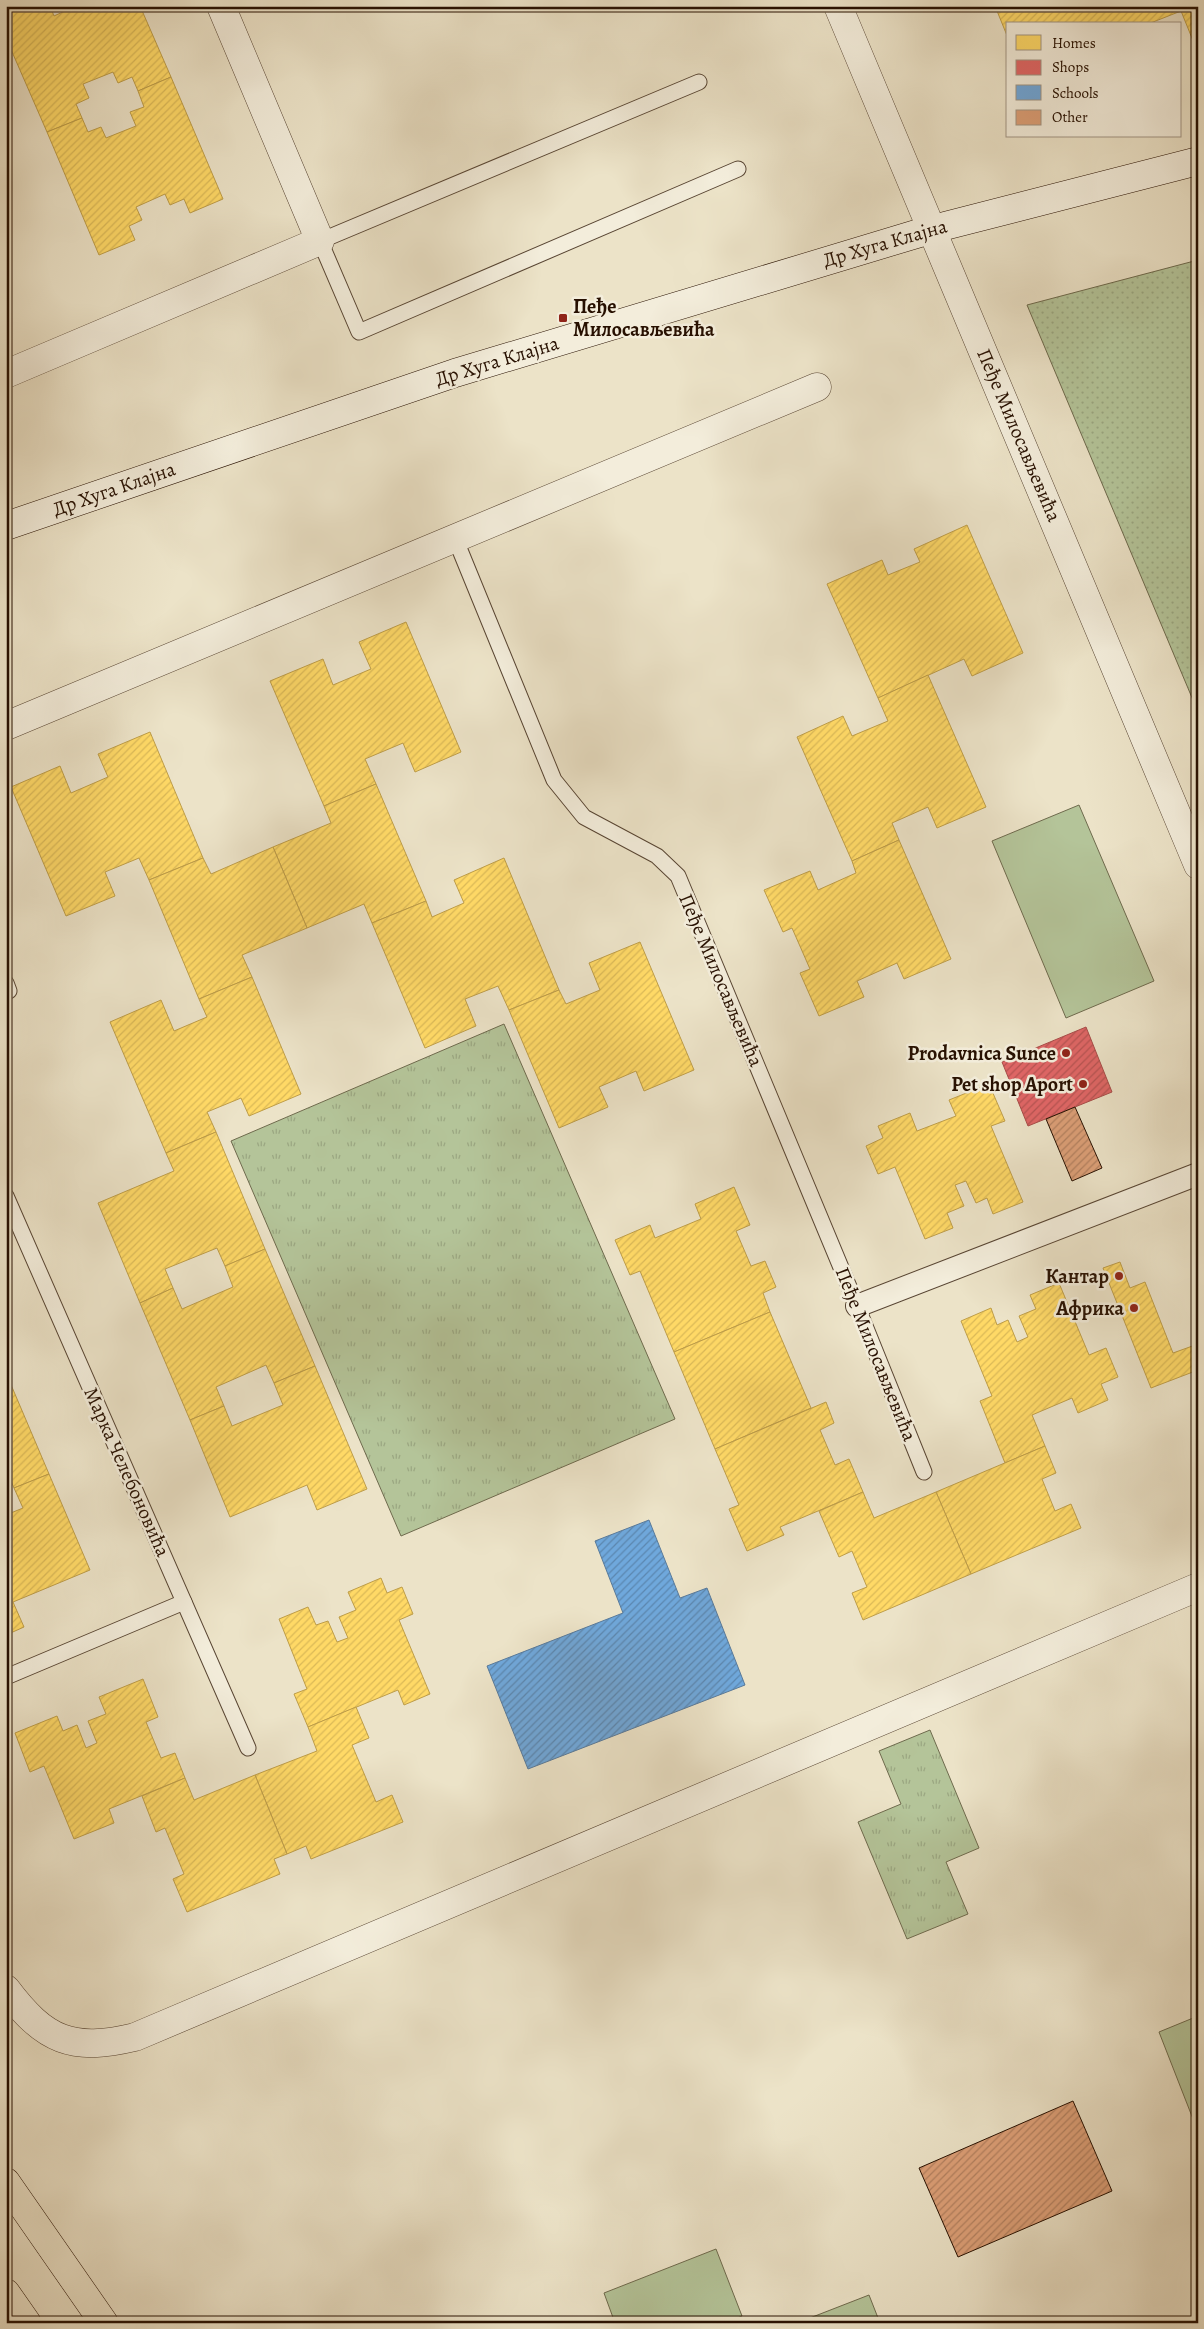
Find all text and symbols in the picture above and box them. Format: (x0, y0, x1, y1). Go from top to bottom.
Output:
legend (1006, 22, 1182, 138)
text: Homes (1052, 33, 1096, 53)
text: Shops (1052, 57, 1089, 77)
text: Schools (1052, 83, 1099, 103)
text: Other (1052, 107, 1088, 127)
street label: Др Хуга Клајна (820, 212, 951, 274)
place label: Пеђе Милосављевића (573, 293, 715, 343)
marker: Пеђе Милосављевића (557, 312, 569, 324)
street label: Др Хуга Клајна (432, 329, 563, 393)
street label: Пеђе Милосављевића (970, 344, 1068, 526)
street label: Др Хуга Клајна (49, 455, 180, 523)
street label: Пеђе Милосављевића (672, 889, 770, 1071)
place label: Prodavnica Sunce (908, 1040, 1056, 1067)
marker: Prodavnica Sunce (1060, 1047, 1072, 1059)
place label: Pet shop Aport (951, 1071, 1073, 1098)
marker: Pet shop Aport (1077, 1078, 1089, 1090)
street label: Пеђе Милосављевића (829, 1263, 924, 1446)
place label: Кантар (1045, 1263, 1109, 1290)
marker: Кантар (1113, 1270, 1125, 1282)
place label: Африка (1055, 1295, 1124, 1322)
marker: Африка (1128, 1302, 1140, 1314)
street label: Марка Челебоновића (77, 1383, 177, 1562)

